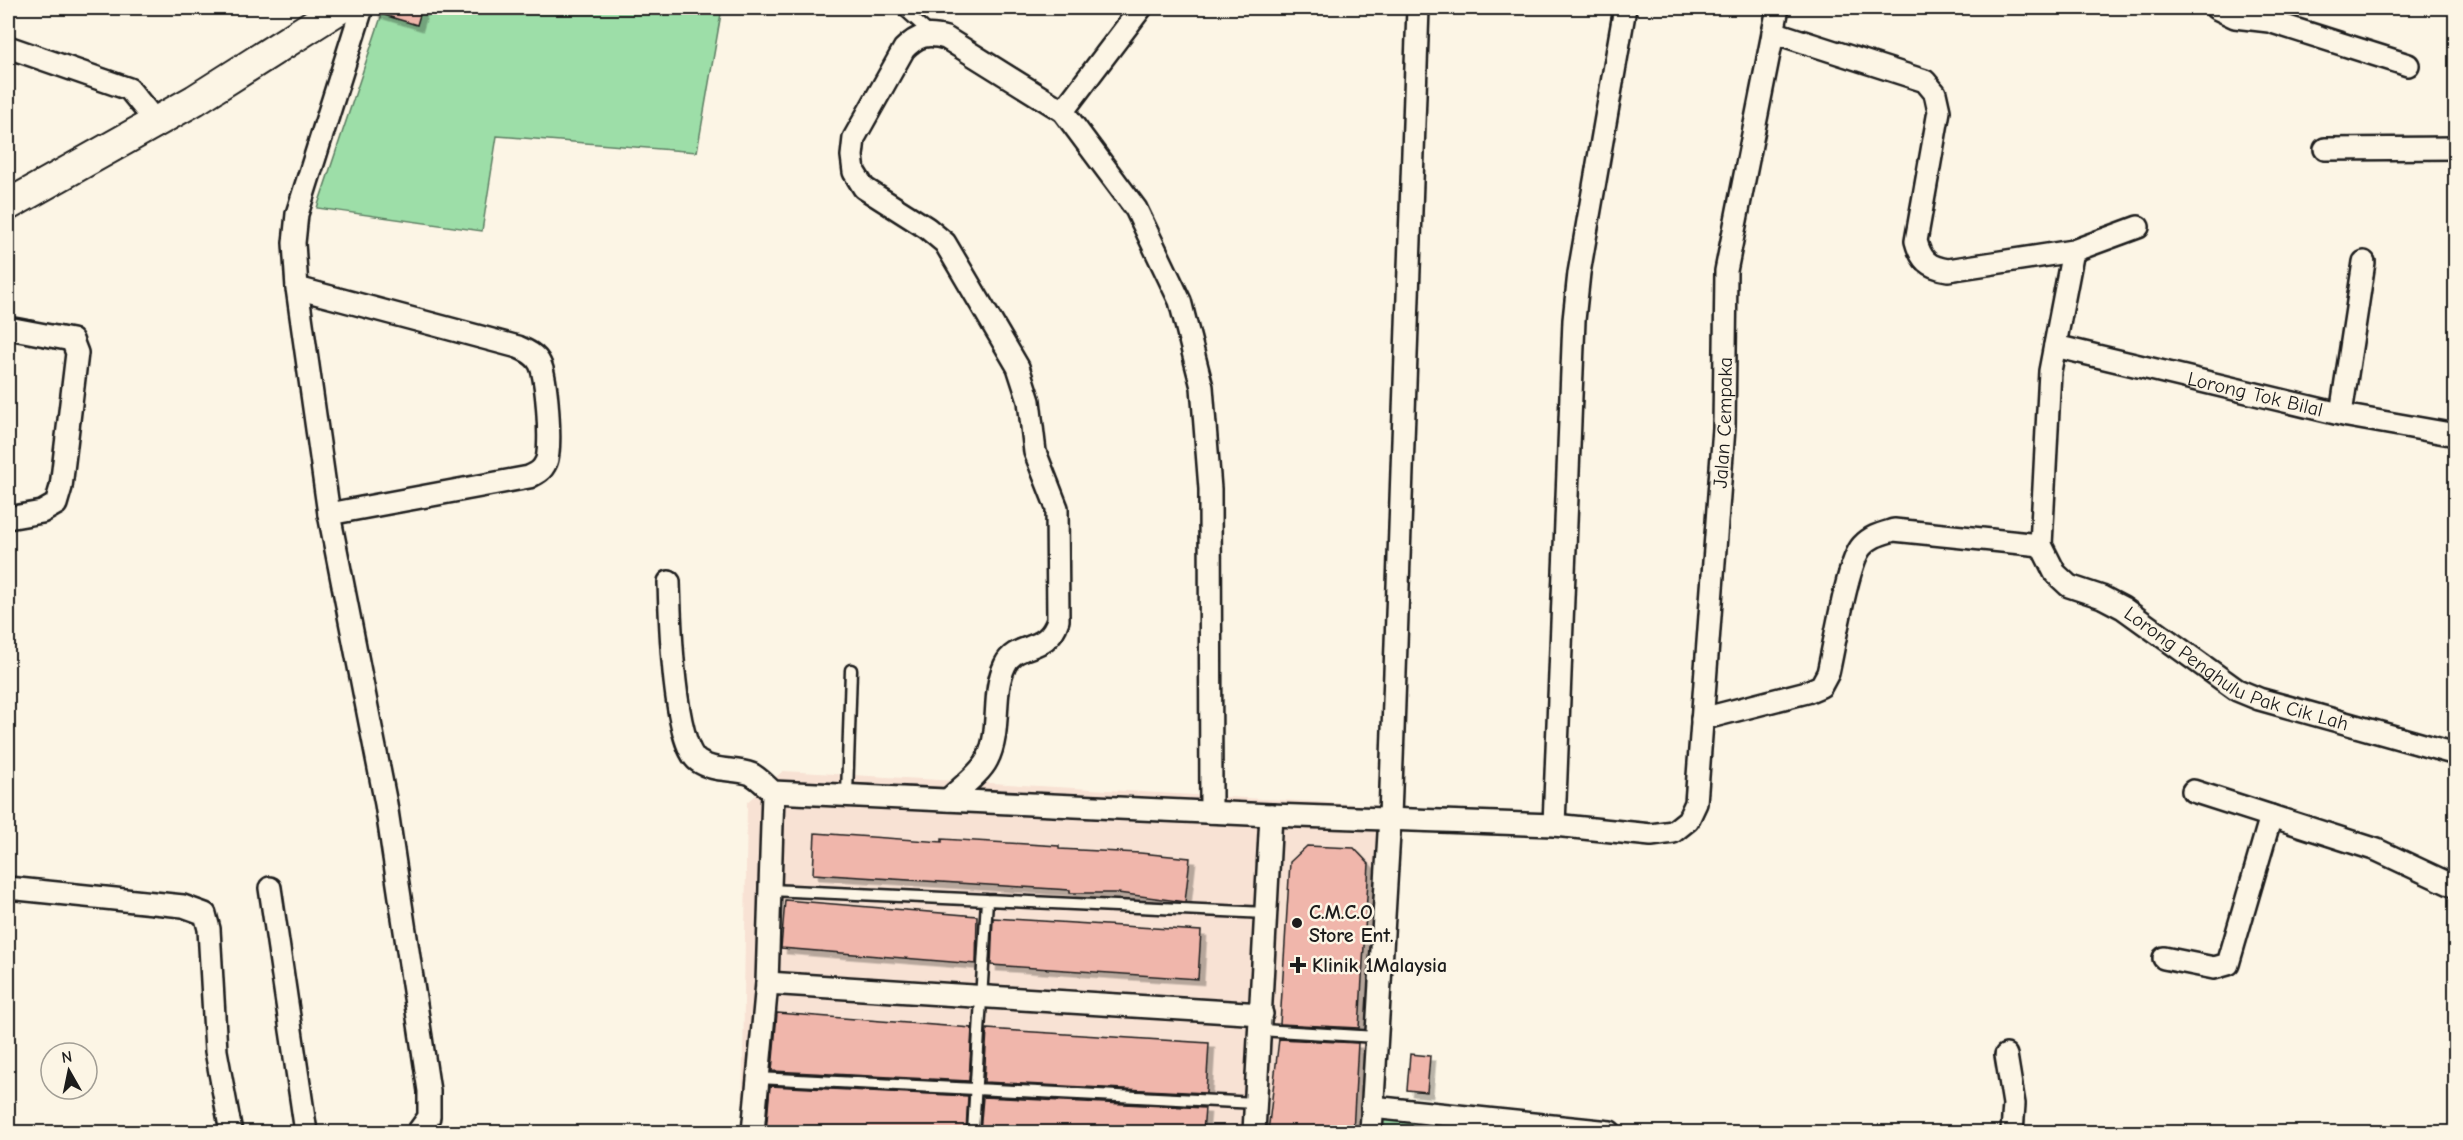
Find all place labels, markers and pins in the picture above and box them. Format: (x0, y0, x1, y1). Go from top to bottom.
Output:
place label: C.M.C.O Store Ent. (1309, 901, 1394, 947)
marker: C.M.C.O Store Ent. (1290, 916, 1304, 930)
place label: Klinik 1Malaysia (1312, 954, 1447, 977)
marker: Klinik 1Malaysia (1289, 956, 1307, 974)

